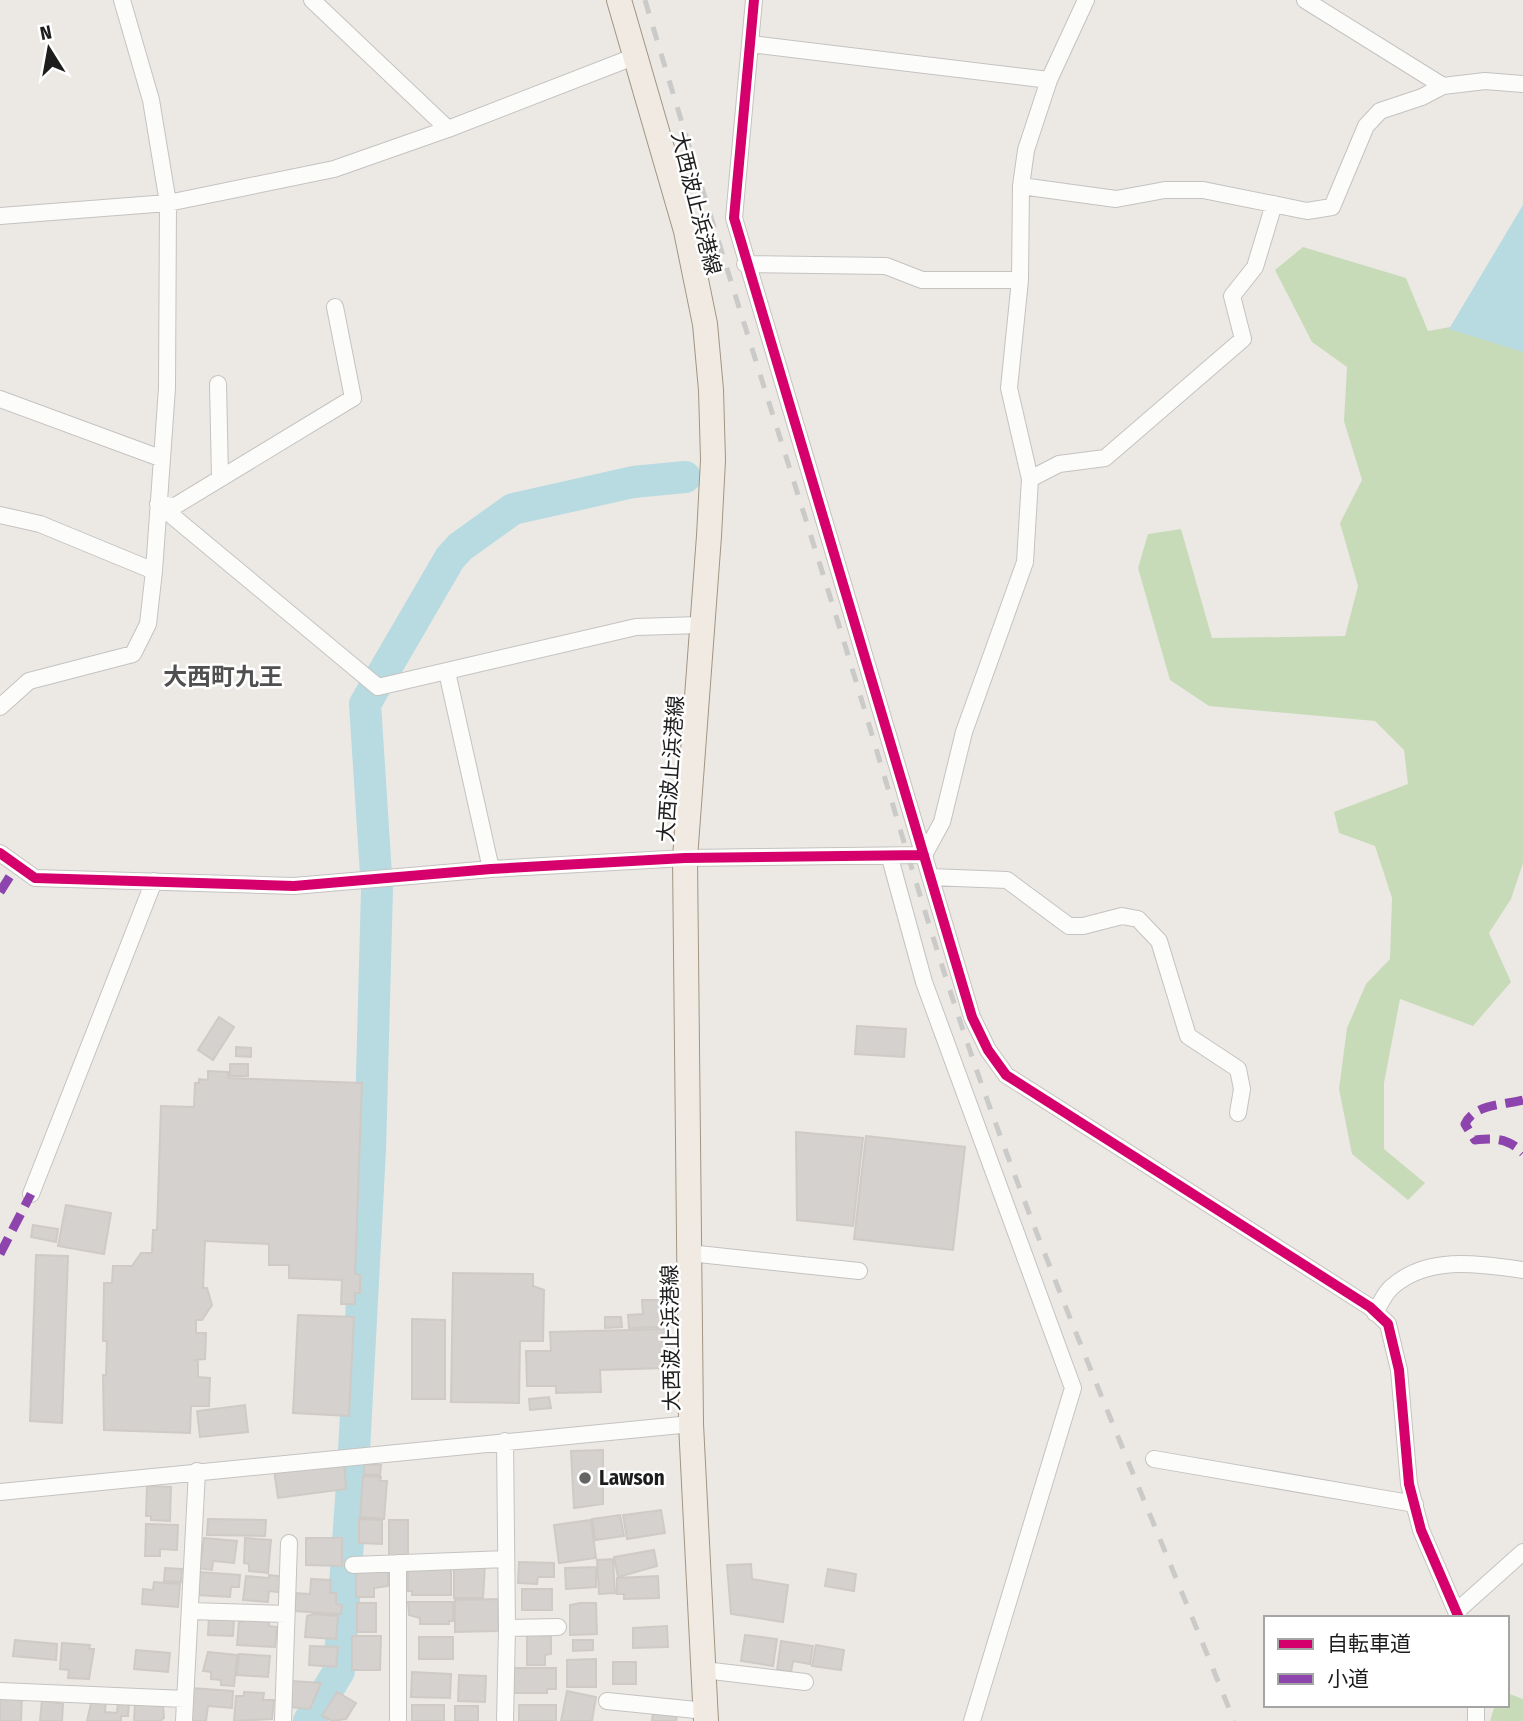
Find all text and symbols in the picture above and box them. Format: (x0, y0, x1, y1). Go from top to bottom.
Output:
north arrow (14, 14, 84, 84)
text: N (38, 20, 54, 45)
street label: 大西波止浜港線 (666, 129, 726, 277)
district label: 大西町九王 (163, 663, 283, 691)
street label: 大西波止浜港線 (653, 695, 689, 843)
street label: 大西波止浜港線 (657, 1264, 685, 1412)
place label: Lawson (599, 1465, 665, 1491)
marker: Lawson (577, 1470, 593, 1486)
legend (1264, 1616, 1509, 1707)
text: 自転車道 (1327, 1631, 1411, 1657)
text: 小道 (1327, 1666, 1369, 1692)

